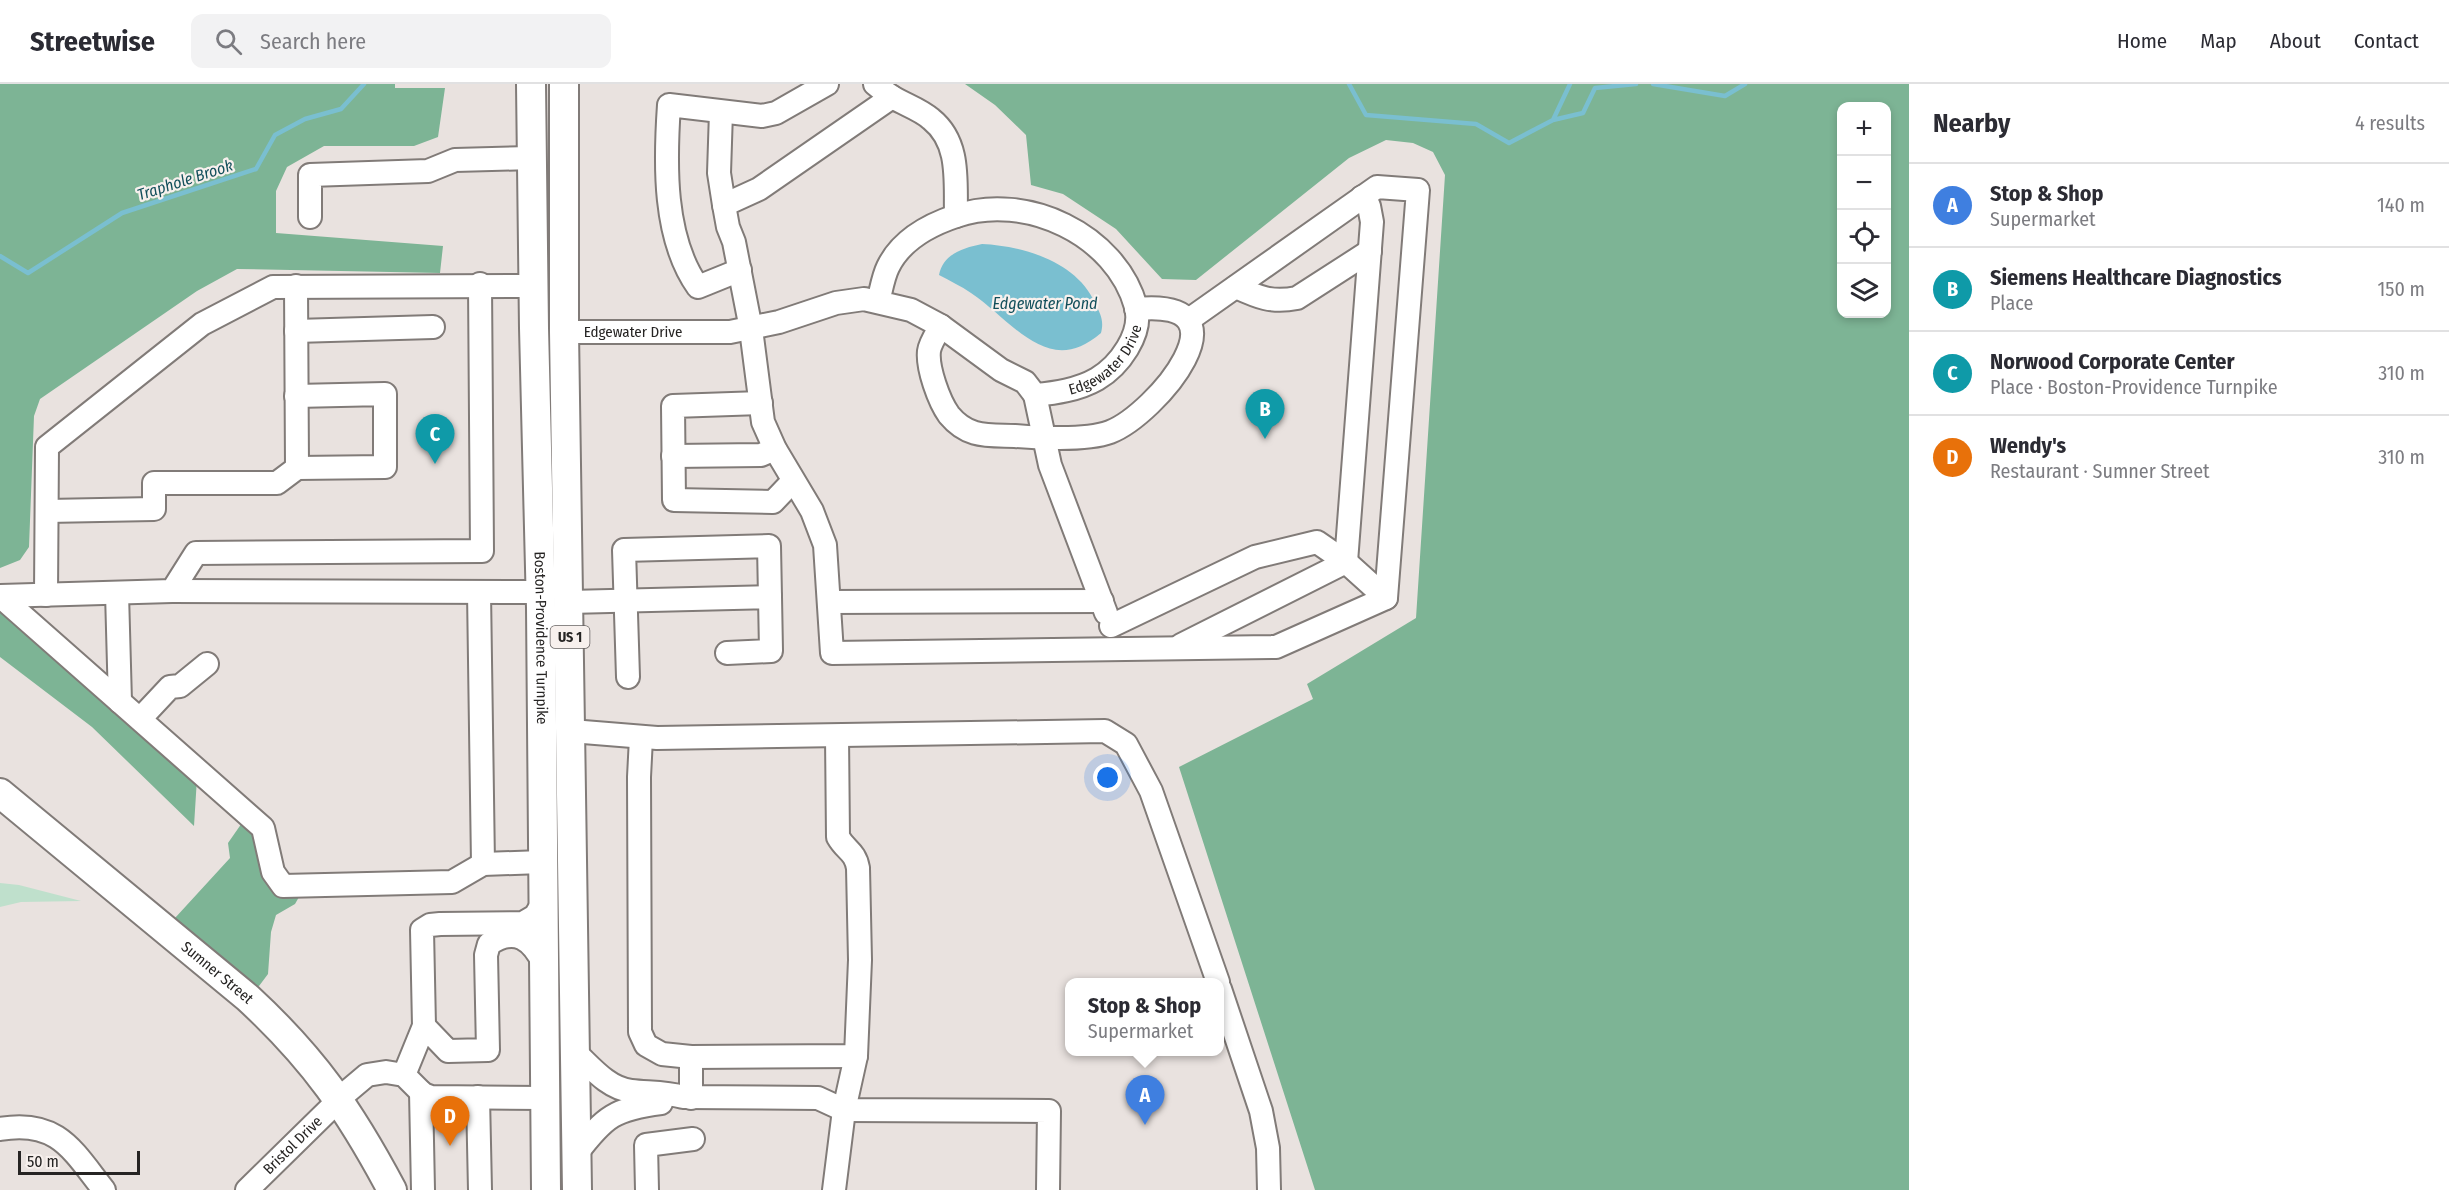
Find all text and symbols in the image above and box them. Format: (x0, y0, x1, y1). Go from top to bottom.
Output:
search box (191, 14, 611, 68)
text: Streetwise (30, 25, 155, 58)
icon: search (212, 25, 245, 58)
text: Search here (260, 28, 366, 55)
text: Home (2117, 28, 2167, 54)
text: Map (2200, 28, 2237, 54)
text: About (2270, 28, 2321, 54)
text: Contact (2354, 28, 2419, 54)
map controls (1837, 102, 1891, 318)
button: + (1837, 102, 1891, 156)
text: Nearby (1933, 108, 2010, 139)
text: 4 results (2355, 111, 2425, 135)
water label: Traphole Brook (135, 156, 235, 204)
button: − (1837, 156, 1891, 210)
text: Stop & Shop (1990, 180, 2103, 207)
text: A (1947, 193, 1958, 217)
text: 140 m (2377, 193, 2425, 217)
text: Supermarket (1990, 207, 2096, 231)
button: locate (1837, 210, 1891, 264)
button: layers (1837, 264, 1891, 318)
text: Siemens Healthcare Diagnostics (1990, 264, 2282, 291)
text: B (1947, 277, 1958, 301)
text: 150 m (2378, 277, 2425, 301)
text: Place (1990, 291, 2033, 315)
water label: Edgewater Pond (992, 294, 1098, 313)
street label: Edgewater Drive (584, 323, 682, 341)
street label: Edgewater Drive (1067, 323, 1145, 399)
text: Norwood Corporate Center (1990, 348, 2235, 375)
text: C (1947, 361, 1958, 385)
text: 310 m (2378, 361, 2425, 385)
text: Place · Boston-Providence Turnpike (1990, 375, 2278, 399)
pin: B (1246, 390, 1284, 439)
pin: C (416, 414, 454, 464)
text: Wendy's (1990, 432, 2066, 459)
text: D (1947, 445, 1958, 469)
text: 310 m (2378, 445, 2425, 469)
text: Restaurant · Sumner Street (1990, 459, 2210, 483)
street label: Boston-Providence Turnpike (531, 551, 551, 725)
road number: US 1 (550, 626, 590, 648)
your location (1093, 763, 1122, 792)
street label: Sumner Street (178, 938, 257, 1008)
popup (1065, 978, 1224, 1056)
text: Stop & Shop (1088, 992, 1201, 1019)
text: Supermarket (1088, 1019, 1193, 1043)
pin: A (1126, 1076, 1164, 1125)
pin: D (430, 1096, 470, 1146)
street label: Bristol Drive (259, 1112, 326, 1178)
scale bar (18, 1148, 140, 1176)
text: 50 m (27, 1152, 59, 1171)

